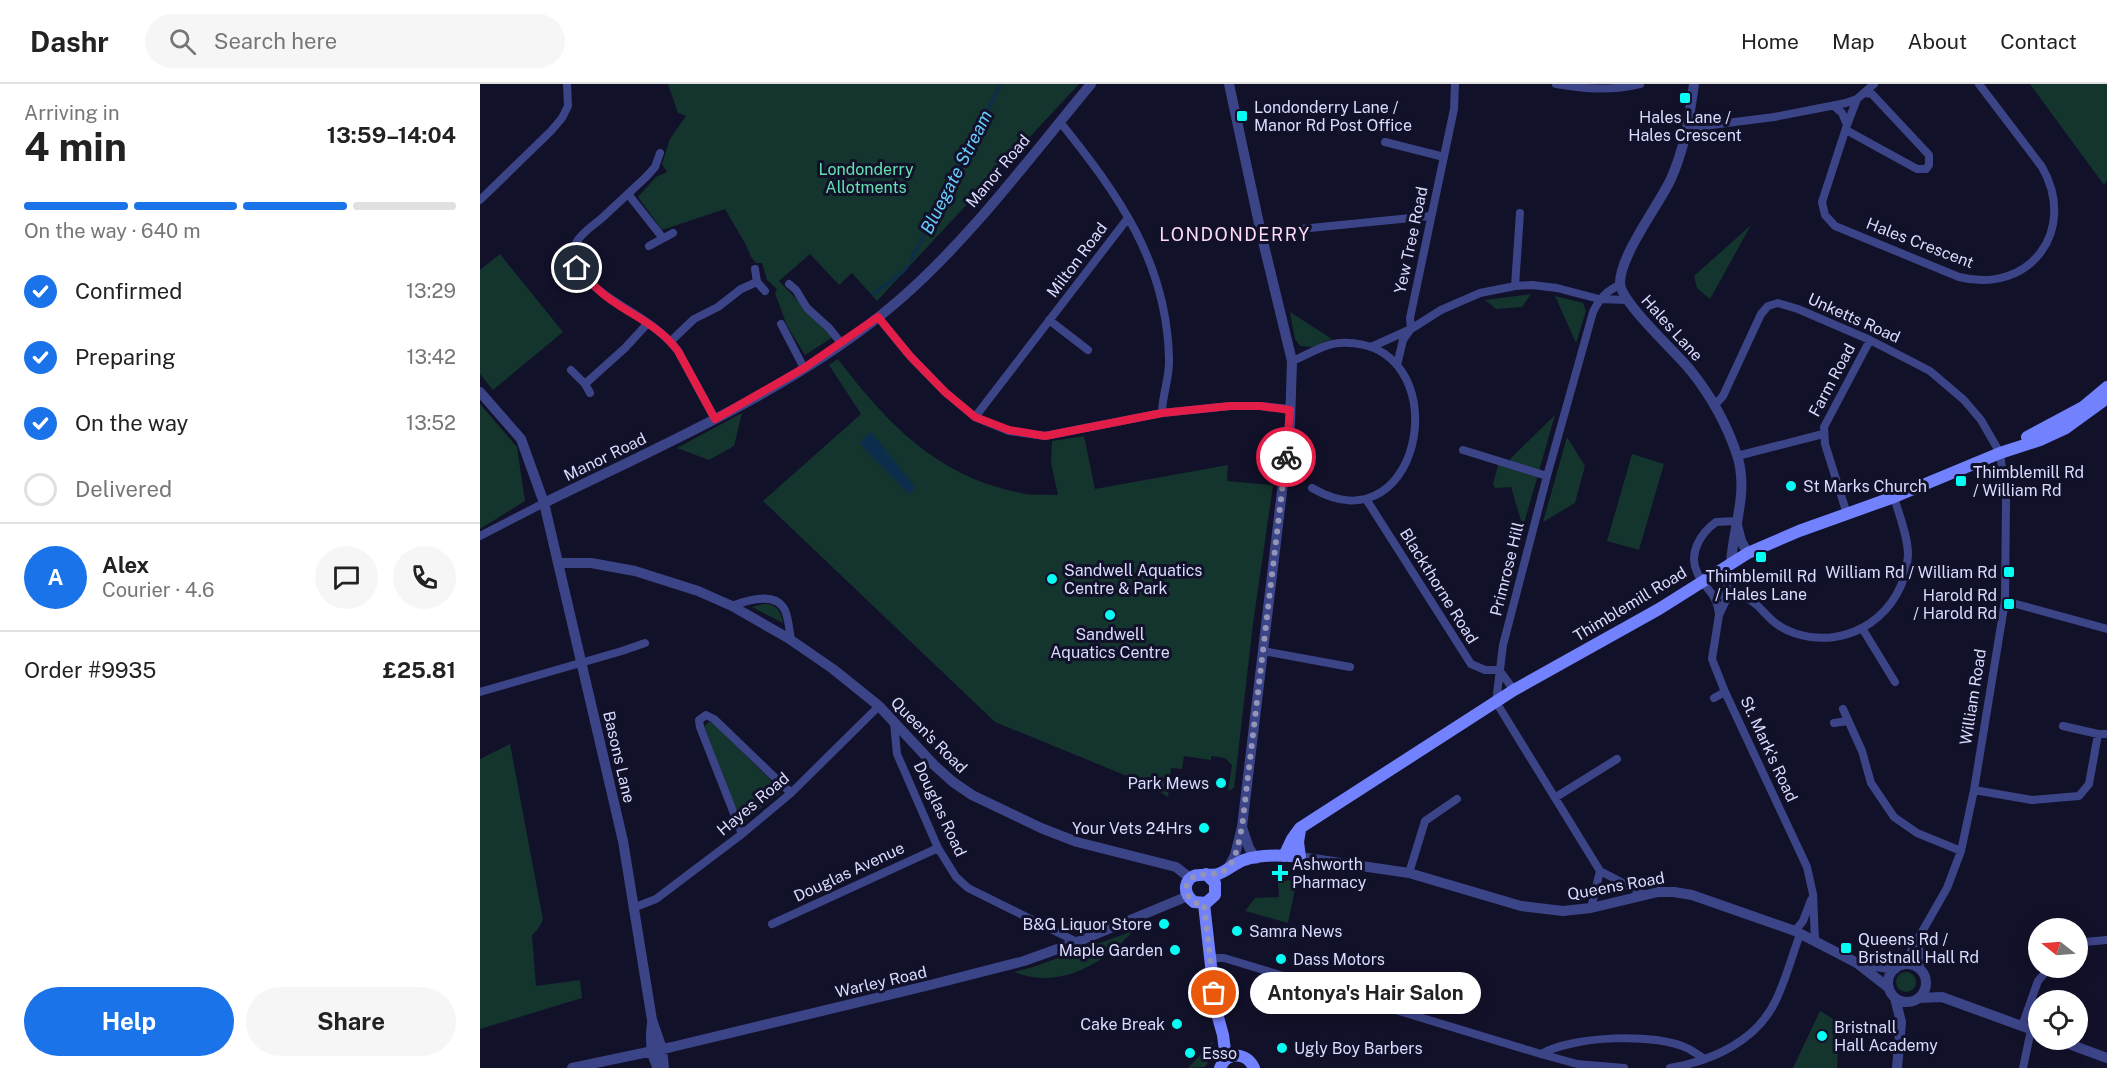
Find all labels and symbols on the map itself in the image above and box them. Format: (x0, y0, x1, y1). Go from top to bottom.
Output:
marker: Hales Lane / Hales Crescent (1678, 91, 1692, 105)
place label: Londonderry Lane / Manor Rd Post Office (1254, 98, 1412, 135)
water label: Bluegate Stream (916, 107, 996, 237)
place label: Hales Lane / Hales Crescent (1628, 108, 1742, 145)
marker: Londonderry Lane / Manor Rd Post Office (1235, 109, 1249, 123)
street label: Manor Road (962, 131, 1034, 211)
park label: Londonderry Allotments (819, 160, 914, 197)
street label: Yew Tree Road (1390, 185, 1432, 295)
street label: Hales Crescent (1864, 214, 1976, 272)
street label: Milton Road (1043, 219, 1111, 301)
district label: LONDONDERRY (1159, 224, 1311, 245)
pin (551, 242, 602, 293)
street label: Unketts Road (1805, 289, 1903, 347)
street label: Hales Lane (1637, 291, 1707, 365)
street label: Farm Road (1805, 340, 1859, 420)
courier (1256, 427, 1316, 487)
street label: Manor Road (561, 429, 649, 485)
place label: Thimblemill Rd / William Rd (1973, 463, 2084, 500)
marker: Thimblemill Rd / William Rd (1954, 474, 1968, 488)
place label: St Marks Church (1803, 477, 1927, 496)
marker: St Marks Church (1784, 479, 1798, 493)
street label: Primrose Hill (1486, 520, 1528, 618)
street label: Blackthorne Road (1396, 525, 1482, 647)
marker: Thimblemill Rd / Hales Lane (1754, 550, 1768, 564)
place label: Sandwell Aquatics Centre & Park (1064, 561, 1202, 598)
street label: Thimblemill Road (1570, 563, 1690, 645)
place label: William Rd / William Rd (1825, 563, 1997, 582)
marker: William Rd / William Rd (2002, 565, 2016, 579)
place label: Thimblemill Rd / Hales Lane (1705, 567, 1817, 604)
marker: Sandwell Aquatics Centre & Park (1045, 572, 1059, 586)
place label: Harold Rd / Harold Rd (1913, 586, 1997, 623)
marker: Harold Rd / Harold Rd (2002, 597, 2016, 611)
marker: Sandwell Aquatics Centre (1103, 608, 1117, 622)
place label: Sandwell Aquatics Centre (1050, 625, 1170, 662)
street label: William Road (1956, 648, 1990, 746)
street label: Queen's Road (887, 693, 971, 777)
street label: St. Mark's Road (1736, 693, 1802, 805)
street label: Basons Lane (599, 709, 639, 805)
street label: Douglas Road (910, 758, 970, 860)
street label: Hayes Road (713, 768, 793, 840)
place label: Park Mews (1128, 774, 1209, 793)
marker: Park Mews (1214, 776, 1228, 790)
place label: Your Vets 24Hrs (1072, 819, 1192, 838)
marker: Your Vets 24Hrs (1197, 821, 1211, 835)
street label: Douglas Avenue (791, 838, 907, 906)
place label: Ashworth Pharmacy (1292, 855, 1367, 892)
marker: Ashworth Pharmacy (1273, 866, 1287, 880)
street label: Queens Road (1566, 868, 1666, 904)
place label: B&G Liquor Store (1023, 915, 1152, 934)
marker: B&G Liquor Store (1157, 917, 1171, 931)
north arrow (2028, 918, 2088, 978)
place label: Samra News (1249, 922, 1342, 941)
marker: Samra News (1230, 924, 1244, 938)
place label: Queens Rd / Bristnall Hall Rd (1858, 930, 1979, 967)
place label: Maple Garden (1059, 941, 1163, 960)
marker: Queens Rd / Bristnall Hall Rd (1839, 941, 1853, 955)
marker: Maple Garden (1168, 943, 1182, 957)
place label: Dass Motors (1293, 950, 1385, 969)
marker: Dass Motors (1274, 952, 1288, 966)
street label: Warley Road (833, 962, 929, 1002)
pin (1188, 967, 1239, 1018)
callout: Antonya's Hair Salon (1250, 972, 1481, 1014)
place label: Cake Break (1080, 1015, 1165, 1034)
marker: Cake Break (1170, 1017, 1184, 1031)
place label: Bristnall Hall Academy (1834, 1018, 1938, 1055)
marker: Bristnall Hall Academy (1815, 1029, 1829, 1043)
place label: Ugly Boy Barbers (1294, 1039, 1423, 1058)
marker: Ugly Boy Barbers (1275, 1041, 1289, 1055)
place label: Esso (1202, 1044, 1237, 1063)
marker: Esso (1183, 1046, 1197, 1060)

